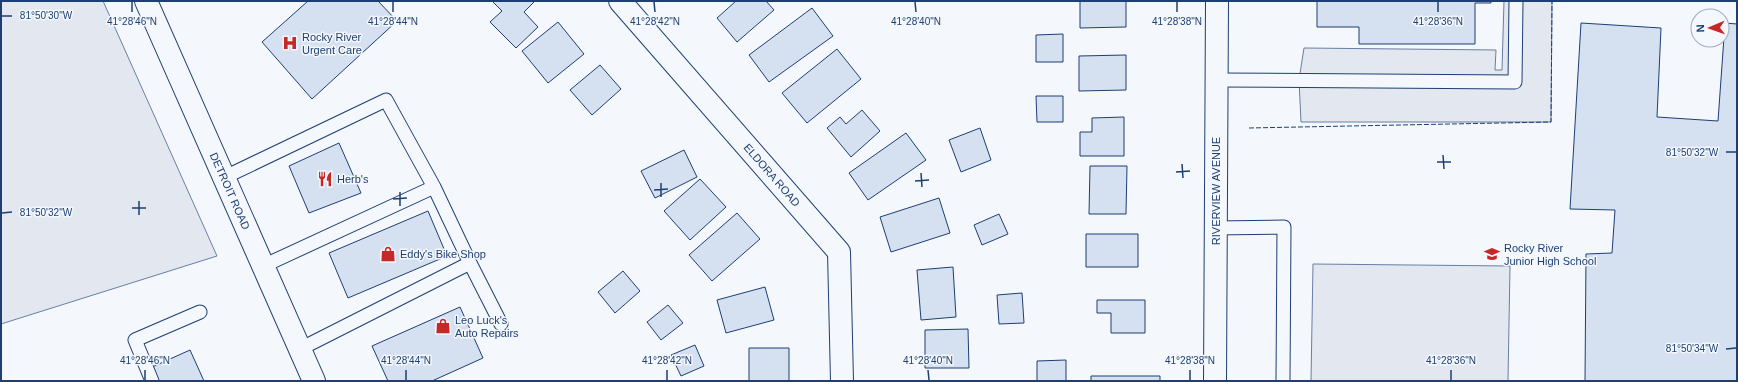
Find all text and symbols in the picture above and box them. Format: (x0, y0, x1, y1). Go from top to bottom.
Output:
north arrow (1690, 8, 1730, 48)
text: 81°50'30"W (20, 10, 73, 21)
text: 41°28'46"N (107, 16, 157, 27)
text: 41°28'44"N (368, 16, 418, 27)
text: 41°28'42"N (630, 16, 680, 27)
text: 41°28'40"N (891, 16, 941, 27)
text: 41°28'38"N (1152, 16, 1202, 27)
text: 41°28'36"N (1413, 16, 1463, 27)
text: N (1694, 24, 1706, 33)
place label: Rocky River Urgent Care (302, 31, 362, 56)
hospital icon: Rocky River Urgent Care (281, 34, 299, 52)
street label: RIVERVIEW AVENUE (1210, 137, 1222, 245)
street label: ELDORA ROAD (741, 141, 803, 209)
text: 81°50'32"W (1666, 147, 1719, 158)
street label: DETROIT ROAD (208, 151, 252, 231)
restaurant icon: Herb's (316, 170, 334, 188)
place label: Herb's (337, 173, 369, 185)
text: 81°50'32"W (20, 207, 73, 218)
place label: Rocky River Junior High School (1504, 242, 1596, 267)
shop icon: Eddy's Bike Shop (379, 245, 397, 263)
school or university icon: Rocky River Junior High School (1483, 245, 1501, 263)
place label: Eddy's Bike Shop (400, 248, 486, 260)
place label: Leo Luck's Auto Repairs (455, 314, 519, 339)
shop icon: Leo Luck's Auto Repairs (434, 317, 452, 335)
text: 81°50'34"W (1666, 343, 1719, 354)
text: 41°28'46"N (120, 355, 170, 366)
text: 41°28'44"N (381, 355, 431, 366)
text: 41°28'42"N (642, 355, 692, 366)
text: 41°28'40"N (903, 355, 953, 366)
text: 41°28'38"N (1165, 355, 1215, 366)
text: 41°28'36"N (1426, 355, 1476, 366)

